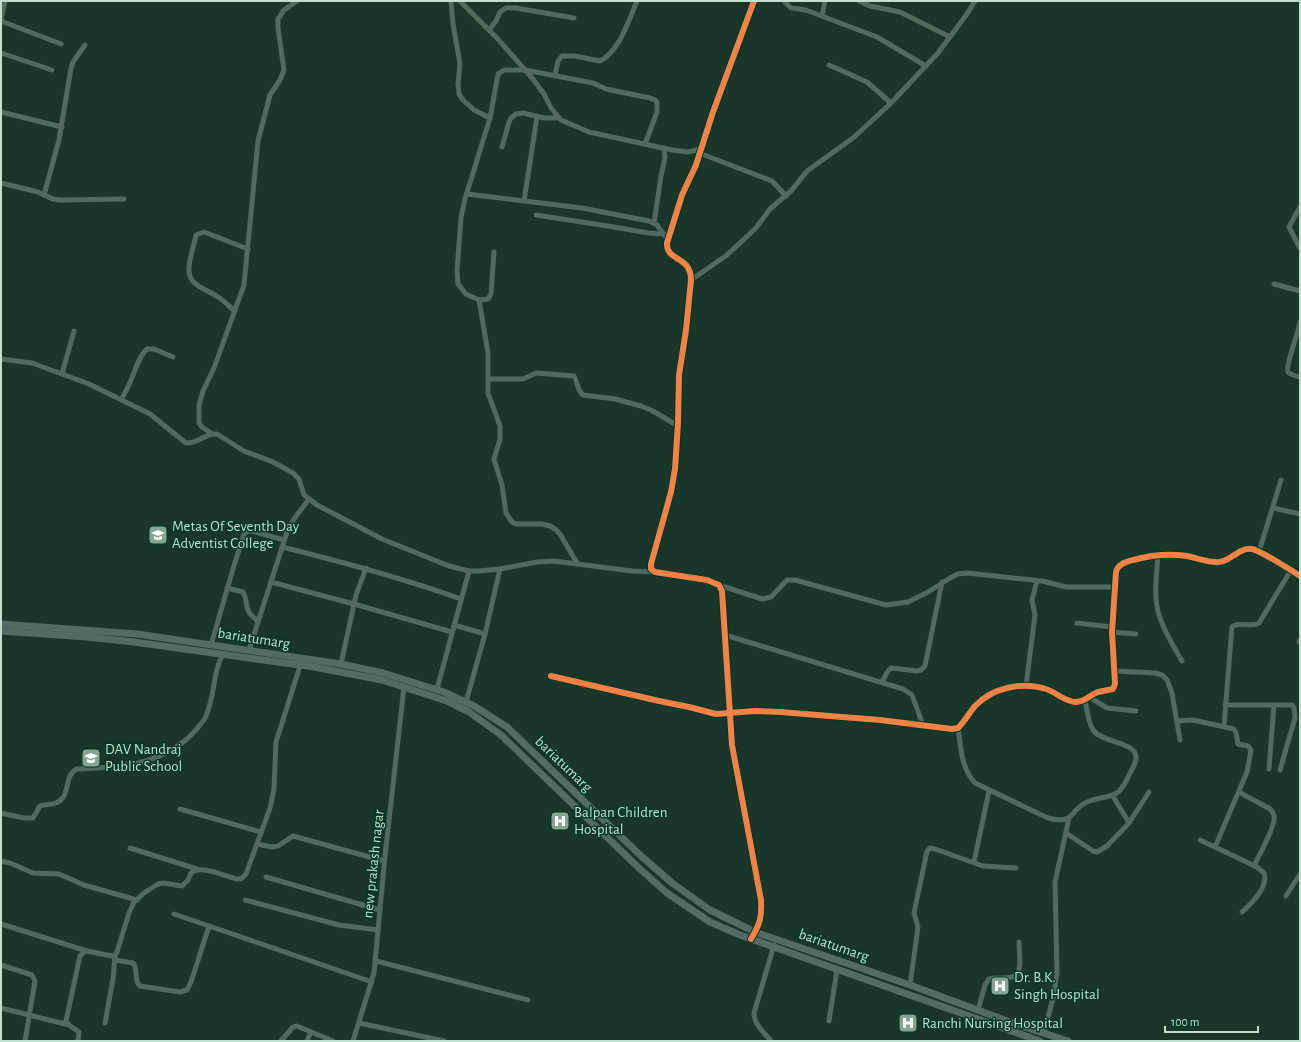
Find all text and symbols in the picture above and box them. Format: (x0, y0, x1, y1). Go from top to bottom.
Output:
place label: Metas Of Seventh Day Adventist College (172, 519, 300, 551)
school or university icon: Metas Of Seventh Day Adventist College (147, 524, 169, 546)
street label: bariatumarg (217, 625, 292, 652)
street label: bariatumarg (532, 734, 596, 796)
place label: DAV Nandraj Public School (105, 742, 182, 774)
school or university icon: DAV Nandraj Public School (80, 747, 102, 769)
place label: Balpan Children Hospital (574, 805, 668, 837)
street label: new prakash nagar (360, 809, 387, 919)
hospital icon: Balpan Children Hospital (549, 810, 571, 832)
street label: bariatumarg (797, 926, 871, 965)
place label: Dr. B.K. Singh Hospital (1014, 970, 1100, 1002)
hospital icon: Dr. B.K. Singh Hospital (989, 975, 1011, 997)
scale bar (1165, 1008, 1258, 1034)
hospital icon: Ranchi Nursing Hospital (897, 1012, 919, 1034)
place label: Ranchi Nursing Hospital (922, 1016, 1063, 1031)
text: 100 m (1171, 1016, 1199, 1028)

